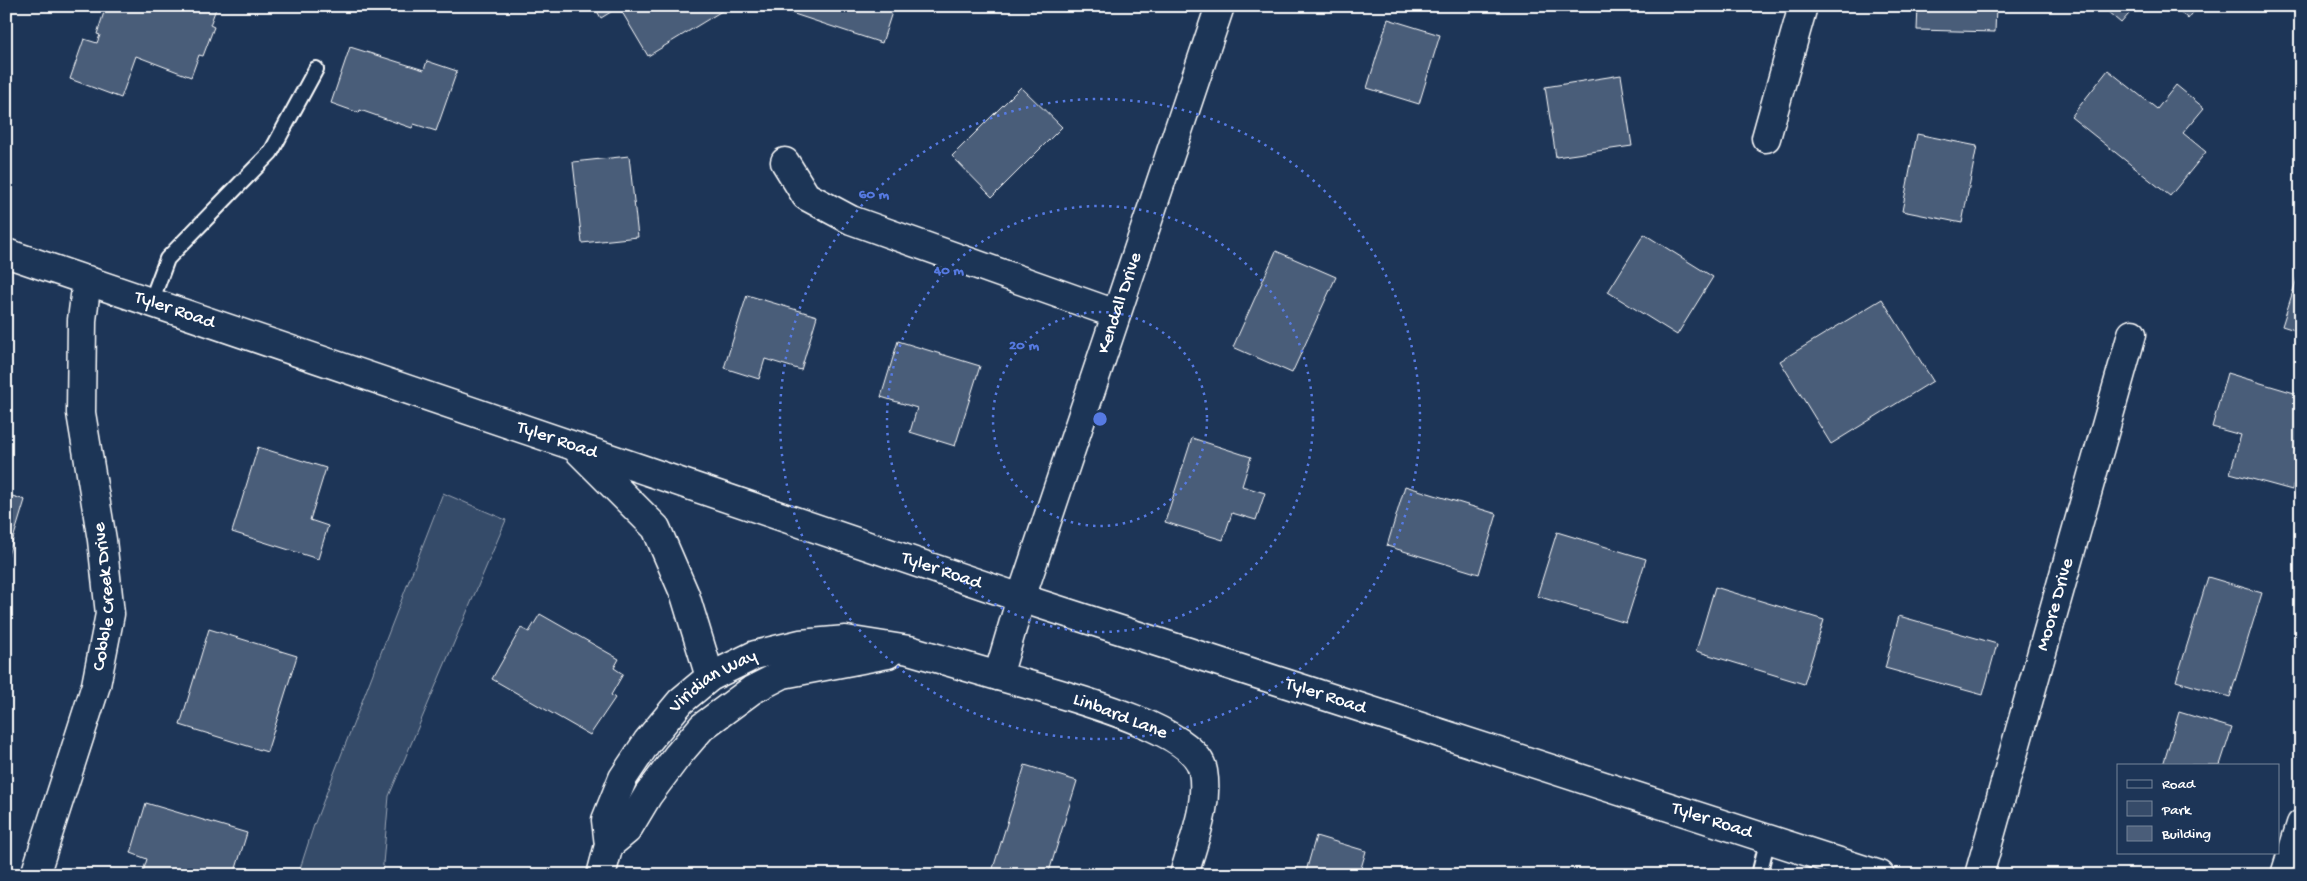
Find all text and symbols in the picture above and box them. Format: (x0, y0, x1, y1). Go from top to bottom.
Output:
text: 60 m (859, 186, 890, 204)
street label: Kendall Drive (1092, 249, 1148, 357)
text: 40 m (933, 262, 964, 280)
street label: Tyler Road (130, 286, 219, 335)
text: 20 m (1009, 337, 1039, 355)
centre of rings (1091, 410, 1109, 428)
street label: Tyler Road (513, 416, 602, 465)
street label: Cobble Creek Drive (88, 521, 121, 673)
street label: Tyler Road (897, 546, 986, 596)
street label: Moore Drive (2031, 555, 2080, 654)
street label: Viridian Way (663, 644, 761, 719)
street label: Tyler Road (1281, 672, 1371, 721)
street label: Linbard Lane (1069, 688, 1171, 746)
legend (2117, 764, 2280, 854)
text: Road (2162, 776, 2196, 794)
street label: Tyler Road (1668, 797, 1757, 845)
text: Park (2161, 802, 2192, 820)
text: Building (2161, 826, 2211, 844)

